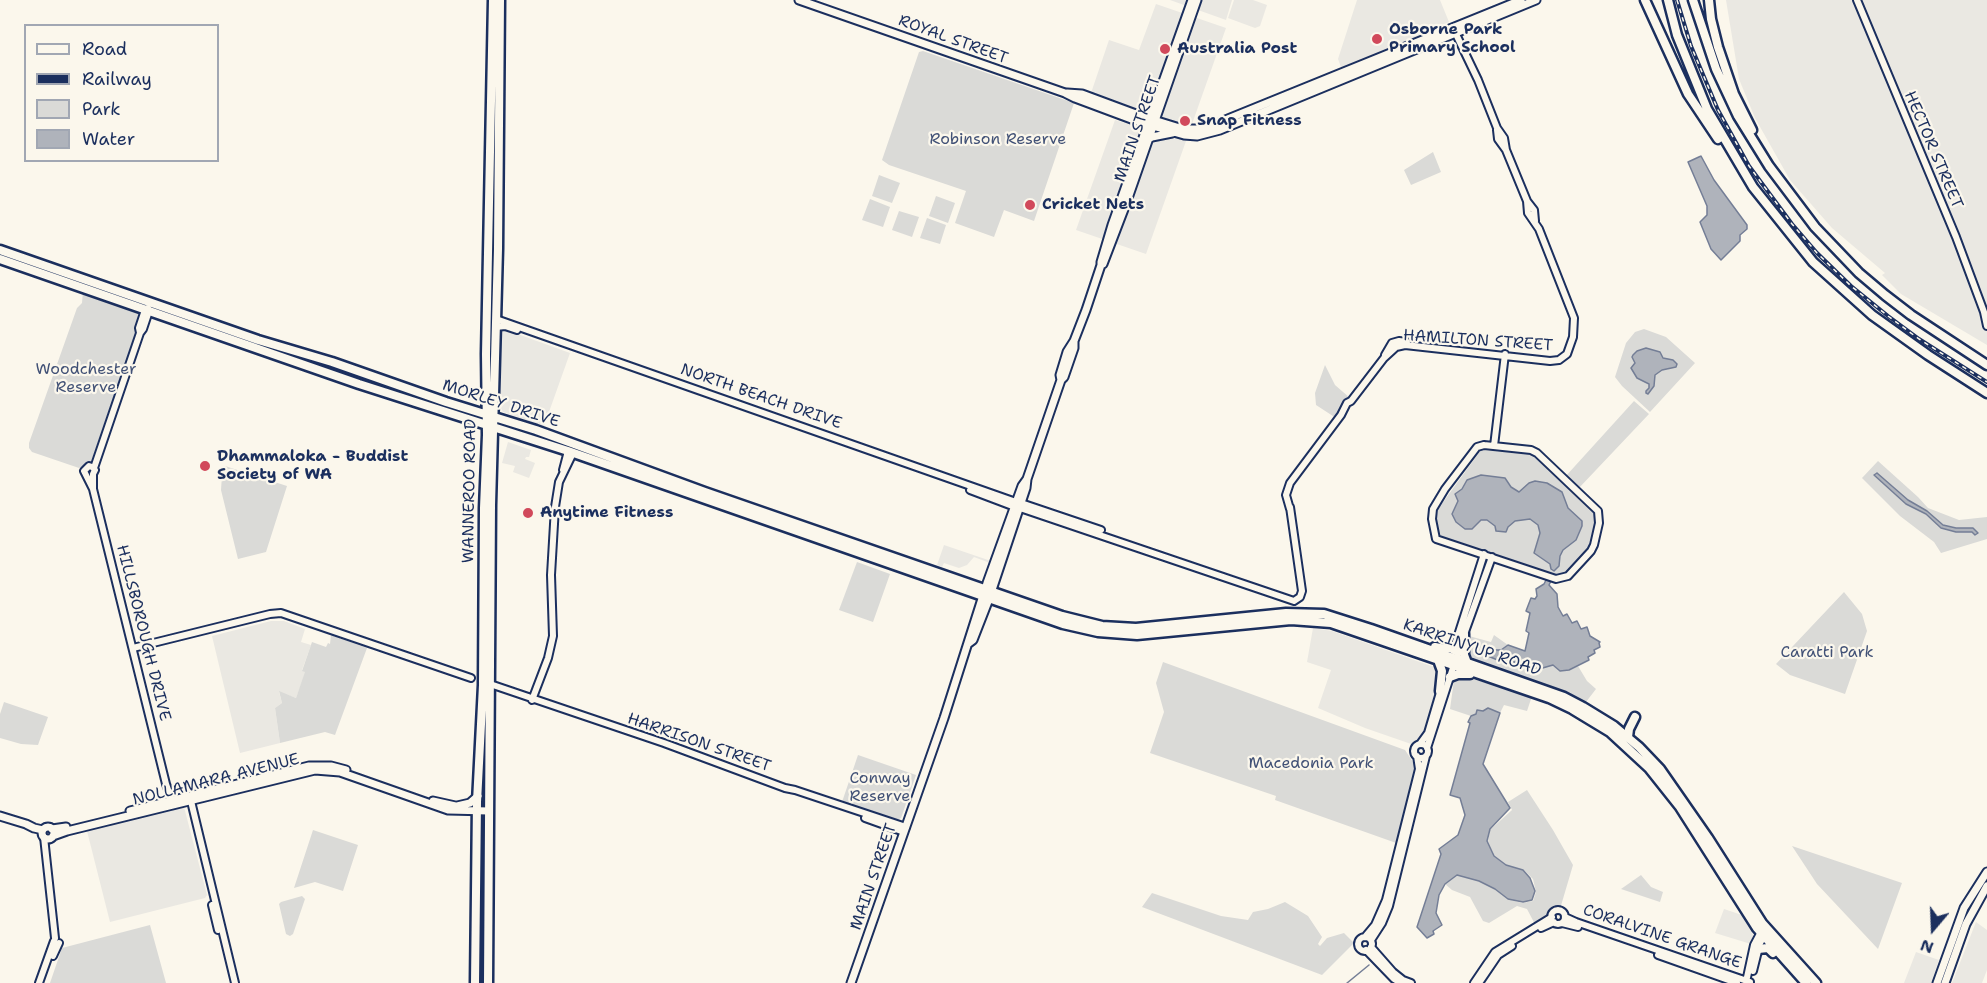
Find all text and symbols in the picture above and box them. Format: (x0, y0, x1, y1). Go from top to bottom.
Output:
street label: ROYAL STREET (896, 11, 1010, 69)
place label: Osborne Park Primary School (1389, 20, 1516, 58)
legend (24, 24, 219, 162)
marker: Osborne Park Primary School (1370, 32, 1384, 46)
text: Road (82, 37, 127, 61)
place label: Australia Post (1177, 39, 1297, 59)
marker: Australia Post (1158, 42, 1172, 56)
text: Railway (82, 67, 152, 91)
street label: MAIN STREET (1111, 73, 1165, 185)
street label: HECTOR STREET (1900, 88, 1966, 212)
text: Park (82, 97, 121, 121)
place label: Snap Fitness (1197, 111, 1302, 131)
marker: Snap Fitness (1178, 114, 1192, 128)
text: Water (82, 127, 135, 151)
park label: Robinson Reserve (930, 130, 1066, 150)
place label: Cricket Nets (1042, 195, 1144, 215)
marker: Cricket Nets (1023, 198, 1037, 212)
street label: HAMILTON STREET (1402, 326, 1554, 356)
park label: Woodchester Reserve (36, 360, 136, 398)
street label: NORTH BEACH DRIVE (678, 360, 844, 434)
street label: MORLEY DRIVE (440, 376, 562, 432)
street label: WANNEROO ROAD (459, 419, 481, 563)
place label: Dhammaloka - Buddist Society of WA (217, 447, 408, 485)
marker: Dhammaloka - Buddist Society of WA (198, 459, 212, 473)
place label: Anytime Fitness (540, 503, 673, 523)
marker: Anytime Fitness (521, 506, 535, 520)
street label: HILLSBOROUGH DRIVE (112, 543, 174, 723)
street label: KARRINYUP ROAD (1400, 615, 1544, 681)
park label: Caratti Park (1780, 643, 1874, 663)
street label: HARRISON STREET (625, 709, 773, 777)
street label: NOLLAMARA AVENUE (131, 750, 301, 810)
park label: Macedonia Park (1248, 754, 1374, 774)
park label: Conway Reserve (849, 769, 911, 807)
street label: MAIN STREET (847, 821, 901, 933)
north arrow (1903, 899, 1963, 959)
street label: CORALVINE GRANGE (1580, 901, 1744, 973)
text: N (1918, 934, 1936, 958)

